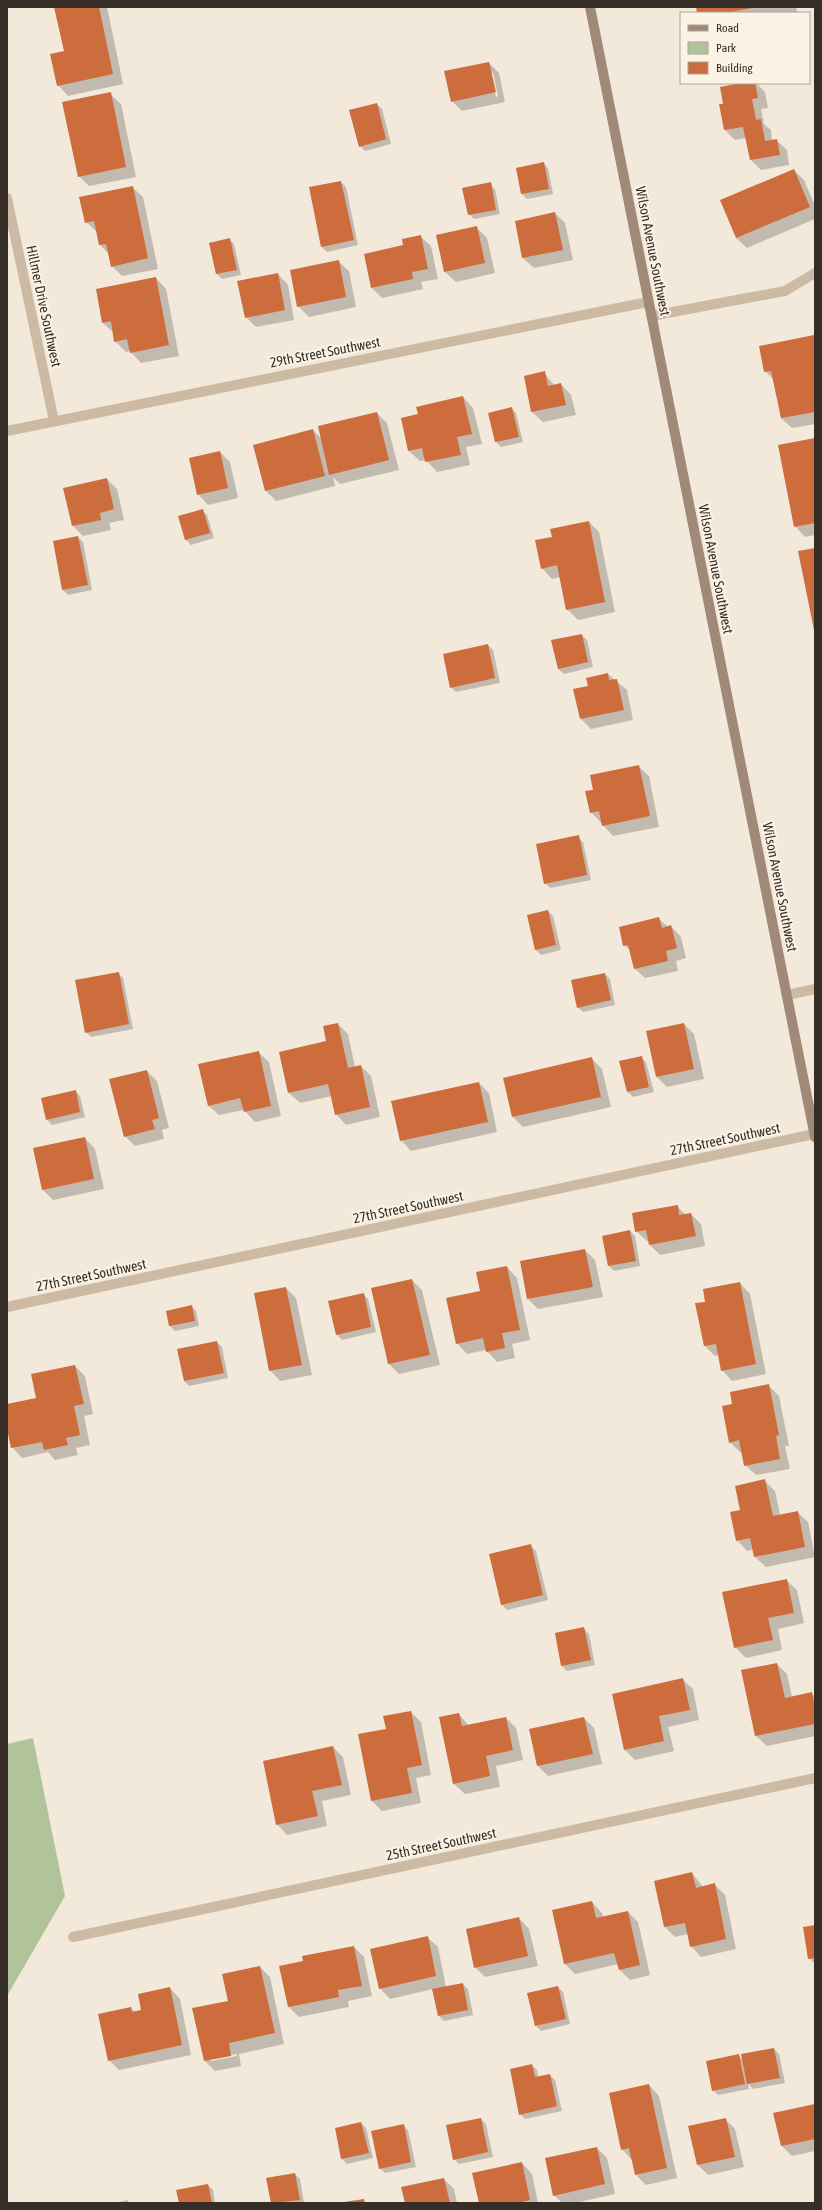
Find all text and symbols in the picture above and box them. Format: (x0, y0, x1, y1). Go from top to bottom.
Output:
legend (680, 12, 810, 84)
text: Road (716, 21, 739, 35)
text: Park (716, 41, 737, 55)
text: Building (716, 61, 754, 75)
street label: Wilson Avenue Southwest (633, 185, 673, 317)
street label: Hillmer Drive Southwest (23, 244, 65, 368)
street label: 29th Street Southwest (268, 333, 382, 371)
street label: Wilson Avenue Southwest (696, 503, 736, 635)
street label: Wilson Avenue Southwest (760, 821, 800, 953)
street label: 27th Street Southwest (668, 1120, 782, 1158)
street label: 27th Street Southwest (351, 1188, 465, 1226)
street label: 27th Street Southwest (34, 1256, 148, 1294)
street label: 25th Street Southwest (384, 1825, 498, 1863)

